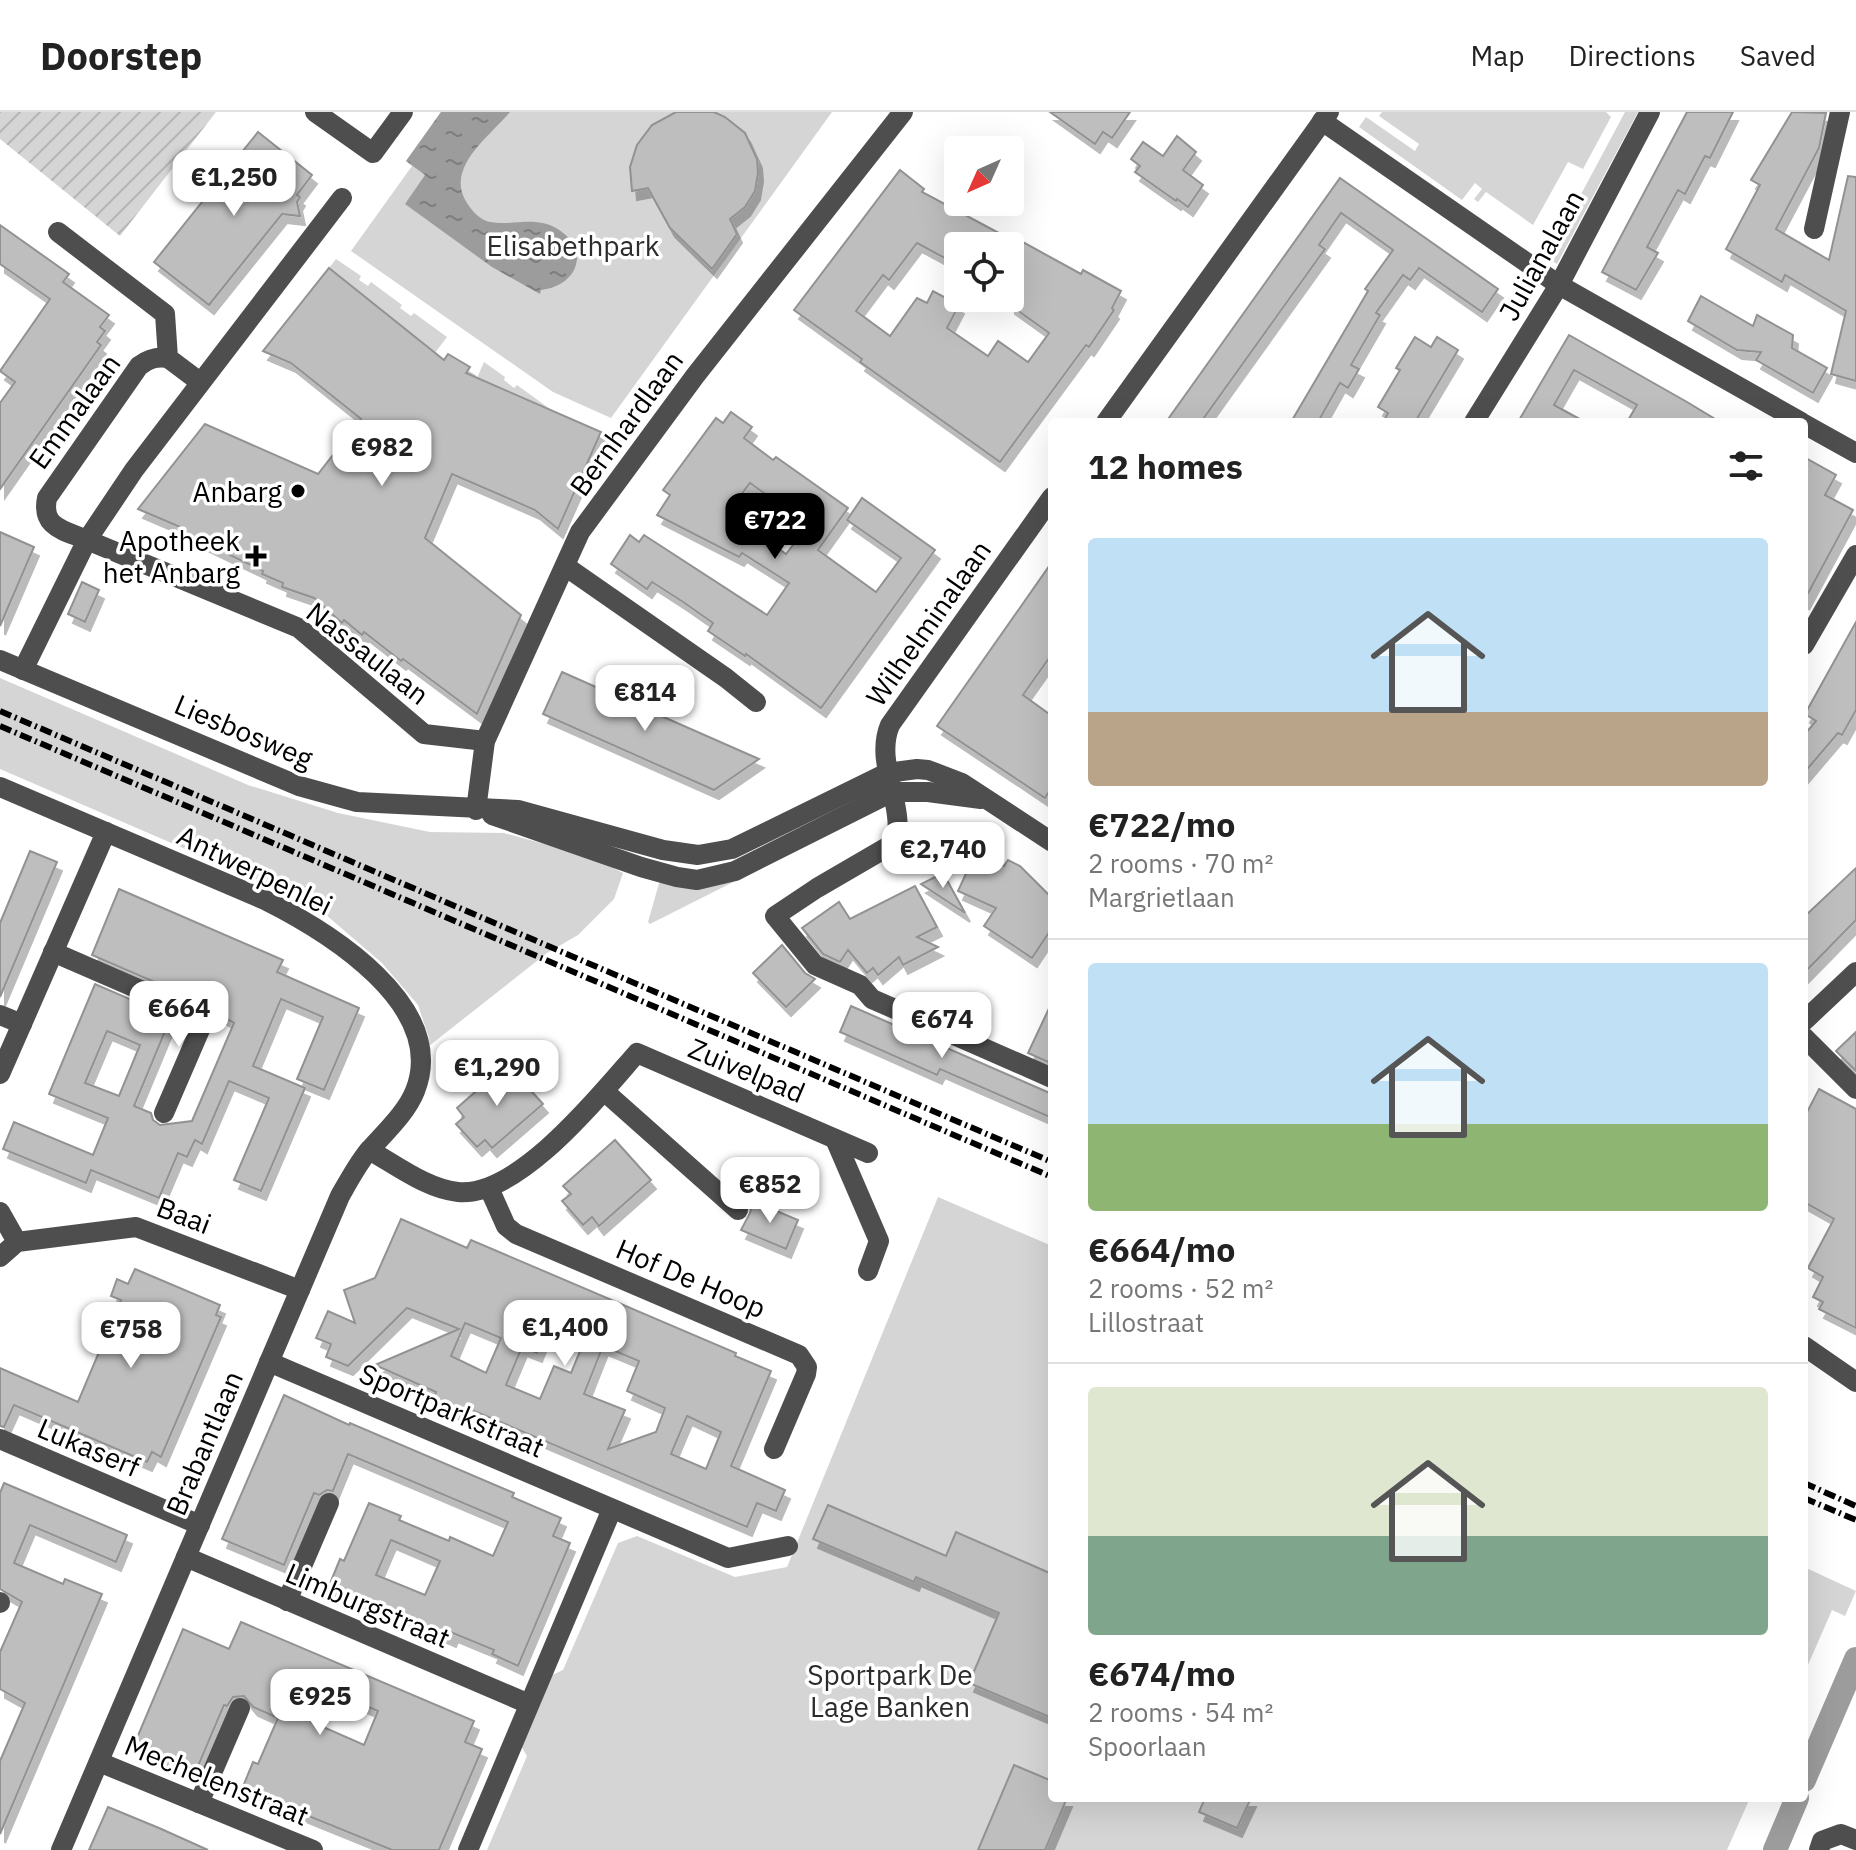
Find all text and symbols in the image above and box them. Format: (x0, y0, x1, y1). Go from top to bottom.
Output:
text: Doorstep (40, 31, 202, 80)
text: Map (1470, 37, 1524, 74)
text: Directions (1568, 37, 1696, 74)
text: Saved (1740, 37, 1816, 74)
north arrow (944, 136, 1024, 216)
map controls (944, 136, 1024, 312)
pin: €1,250 (169, 150, 299, 218)
text: €1,250 (191, 159, 277, 193)
street label: Julianalaan (1490, 183, 1592, 327)
park label: Elisabethpark (486, 227, 660, 264)
button: locate (944, 232, 1024, 312)
street label: Bernhardlaan (561, 343, 691, 503)
street label: Emmalaan (20, 346, 128, 476)
pin: €982 (335, 420, 429, 488)
text: €982 (350, 429, 414, 463)
text: 12 homes (1088, 444, 1243, 488)
icon: filters (1724, 444, 1768, 488)
place label: Anbarg (193, 473, 282, 510)
marker: Anbarg (289, 482, 307, 500)
pin: €722 (728, 493, 822, 561)
text: €722 (743, 502, 807, 536)
place label: Apotheek het Anbarg (103, 522, 240, 591)
street label: Wilhelminalaan (857, 533, 999, 713)
marker: Apotheek het Anbarg (247, 547, 265, 565)
icon: home (1356, 590, 1500, 734)
street label: Nassaulaan (299, 593, 437, 713)
pin: €814 (598, 665, 692, 733)
text: €814 (613, 674, 677, 708)
street label: Liesbosweg (169, 685, 319, 777)
text: €722/mo (1088, 802, 1235, 846)
street label: Antwerpenlei (171, 817, 339, 923)
pin: €2,740 (878, 822, 1008, 890)
text: €2,740 (900, 831, 986, 865)
text: 2 rooms · 70 m² (1088, 846, 1273, 880)
text: Margrietlaan (1088, 880, 1235, 914)
pin: €664 (132, 981, 226, 1049)
text: €664 (147, 990, 211, 1024)
pin: €674 (895, 992, 989, 1060)
text: €674 (910, 1001, 974, 1035)
icon: home (1356, 1015, 1500, 1159)
street label: Zuivelpad (683, 1029, 811, 1111)
pin: €1,290 (432, 1040, 562, 1108)
text: €1,290 (454, 1049, 540, 1083)
pin: €852 (723, 1157, 817, 1225)
text: €852 (738, 1166, 802, 1200)
street label: Baai (152, 1188, 216, 1242)
text: €664/mo (1088, 1227, 1235, 1271)
street label: Hof De Hoop (611, 1230, 771, 1326)
text: 2 rooms · 52 m² (1088, 1271, 1273, 1305)
pin: €1,400 (500, 1300, 630, 1368)
pin: €758 (84, 1302, 178, 1370)
text: Lillostraat (1088, 1305, 1204, 1339)
text: €1,400 (522, 1309, 608, 1343)
text: €758 (99, 1311, 163, 1345)
street label: Sportparkstraat (354, 1354, 550, 1466)
street label: Brabantlaan (157, 1365, 251, 1521)
street label: Lukaserf (32, 1409, 146, 1485)
icon: home (1356, 1439, 1500, 1583)
street label: Limburgstraat (280, 1554, 456, 1656)
text: €674/mo (1088, 1651, 1235, 1695)
park label: Sportpark De Lage Banken (807, 1656, 973, 1725)
pin: €925 (273, 1669, 367, 1737)
text: €925 (288, 1678, 352, 1712)
text: 2 rooms · 54 m² (1088, 1695, 1273, 1729)
street label: Mechelenstraat (119, 1726, 315, 1834)
text: Spoorlaan (1088, 1729, 1206, 1763)

